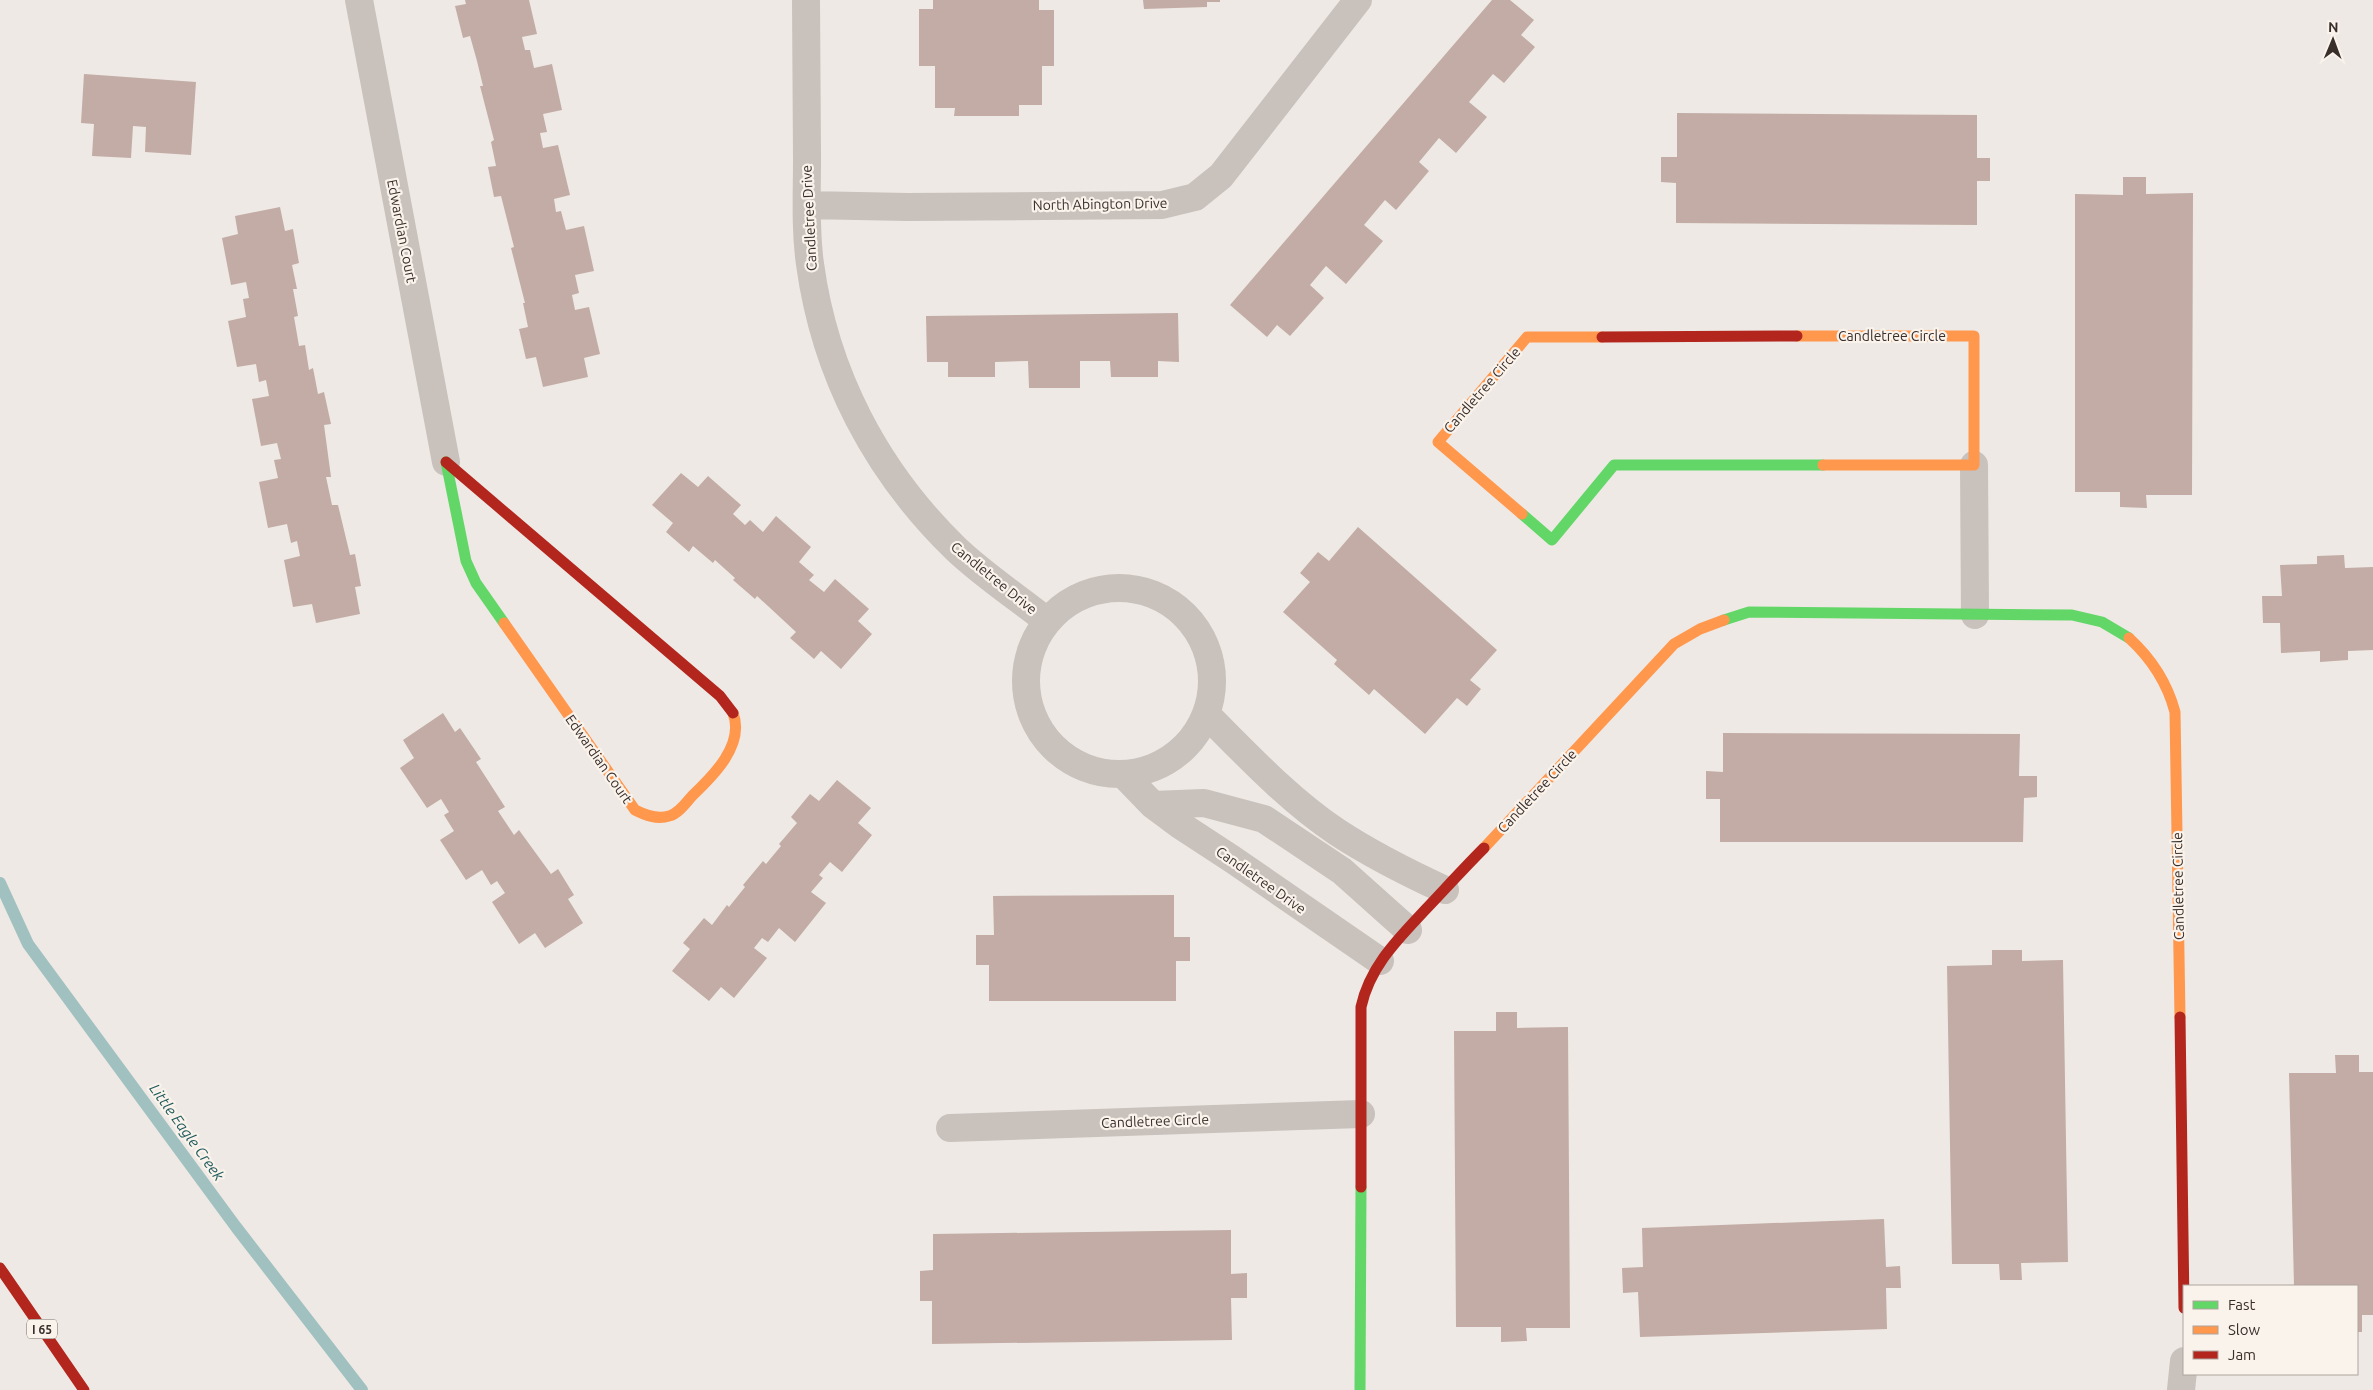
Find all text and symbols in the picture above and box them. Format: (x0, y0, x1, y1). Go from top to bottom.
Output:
north arrow (2308, 15, 2358, 65)
text: N (2328, 19, 2339, 35)
street label: Candletree Drive (798, 165, 820, 271)
street label: Edwardian Court (384, 178, 420, 284)
street label: North Abington Drive (1032, 195, 1168, 213)
street label: Candletree Circle (1838, 328, 1946, 344)
street label: Candletree Circle (1441, 344, 1523, 436)
street label: Candletree Drive (948, 538, 1040, 618)
street label: Edwardian Court (562, 711, 636, 807)
street label: Candletree Circle (1494, 746, 1580, 836)
street label: Candletree Circle (2169, 832, 2187, 940)
street label: Candletree Drive (1213, 843, 1309, 917)
water label: Little Eagle Creek (146, 1080, 228, 1184)
street label: Candletree Circle (1101, 1111, 1209, 1131)
legend (2183, 1285, 2358, 1375)
text: Fast (2228, 1296, 2256, 1313)
road number: I 65 (27, 1320, 57, 1338)
text: Slow (2228, 1321, 2261, 1338)
text: Jam (2228, 1346, 2256, 1363)

